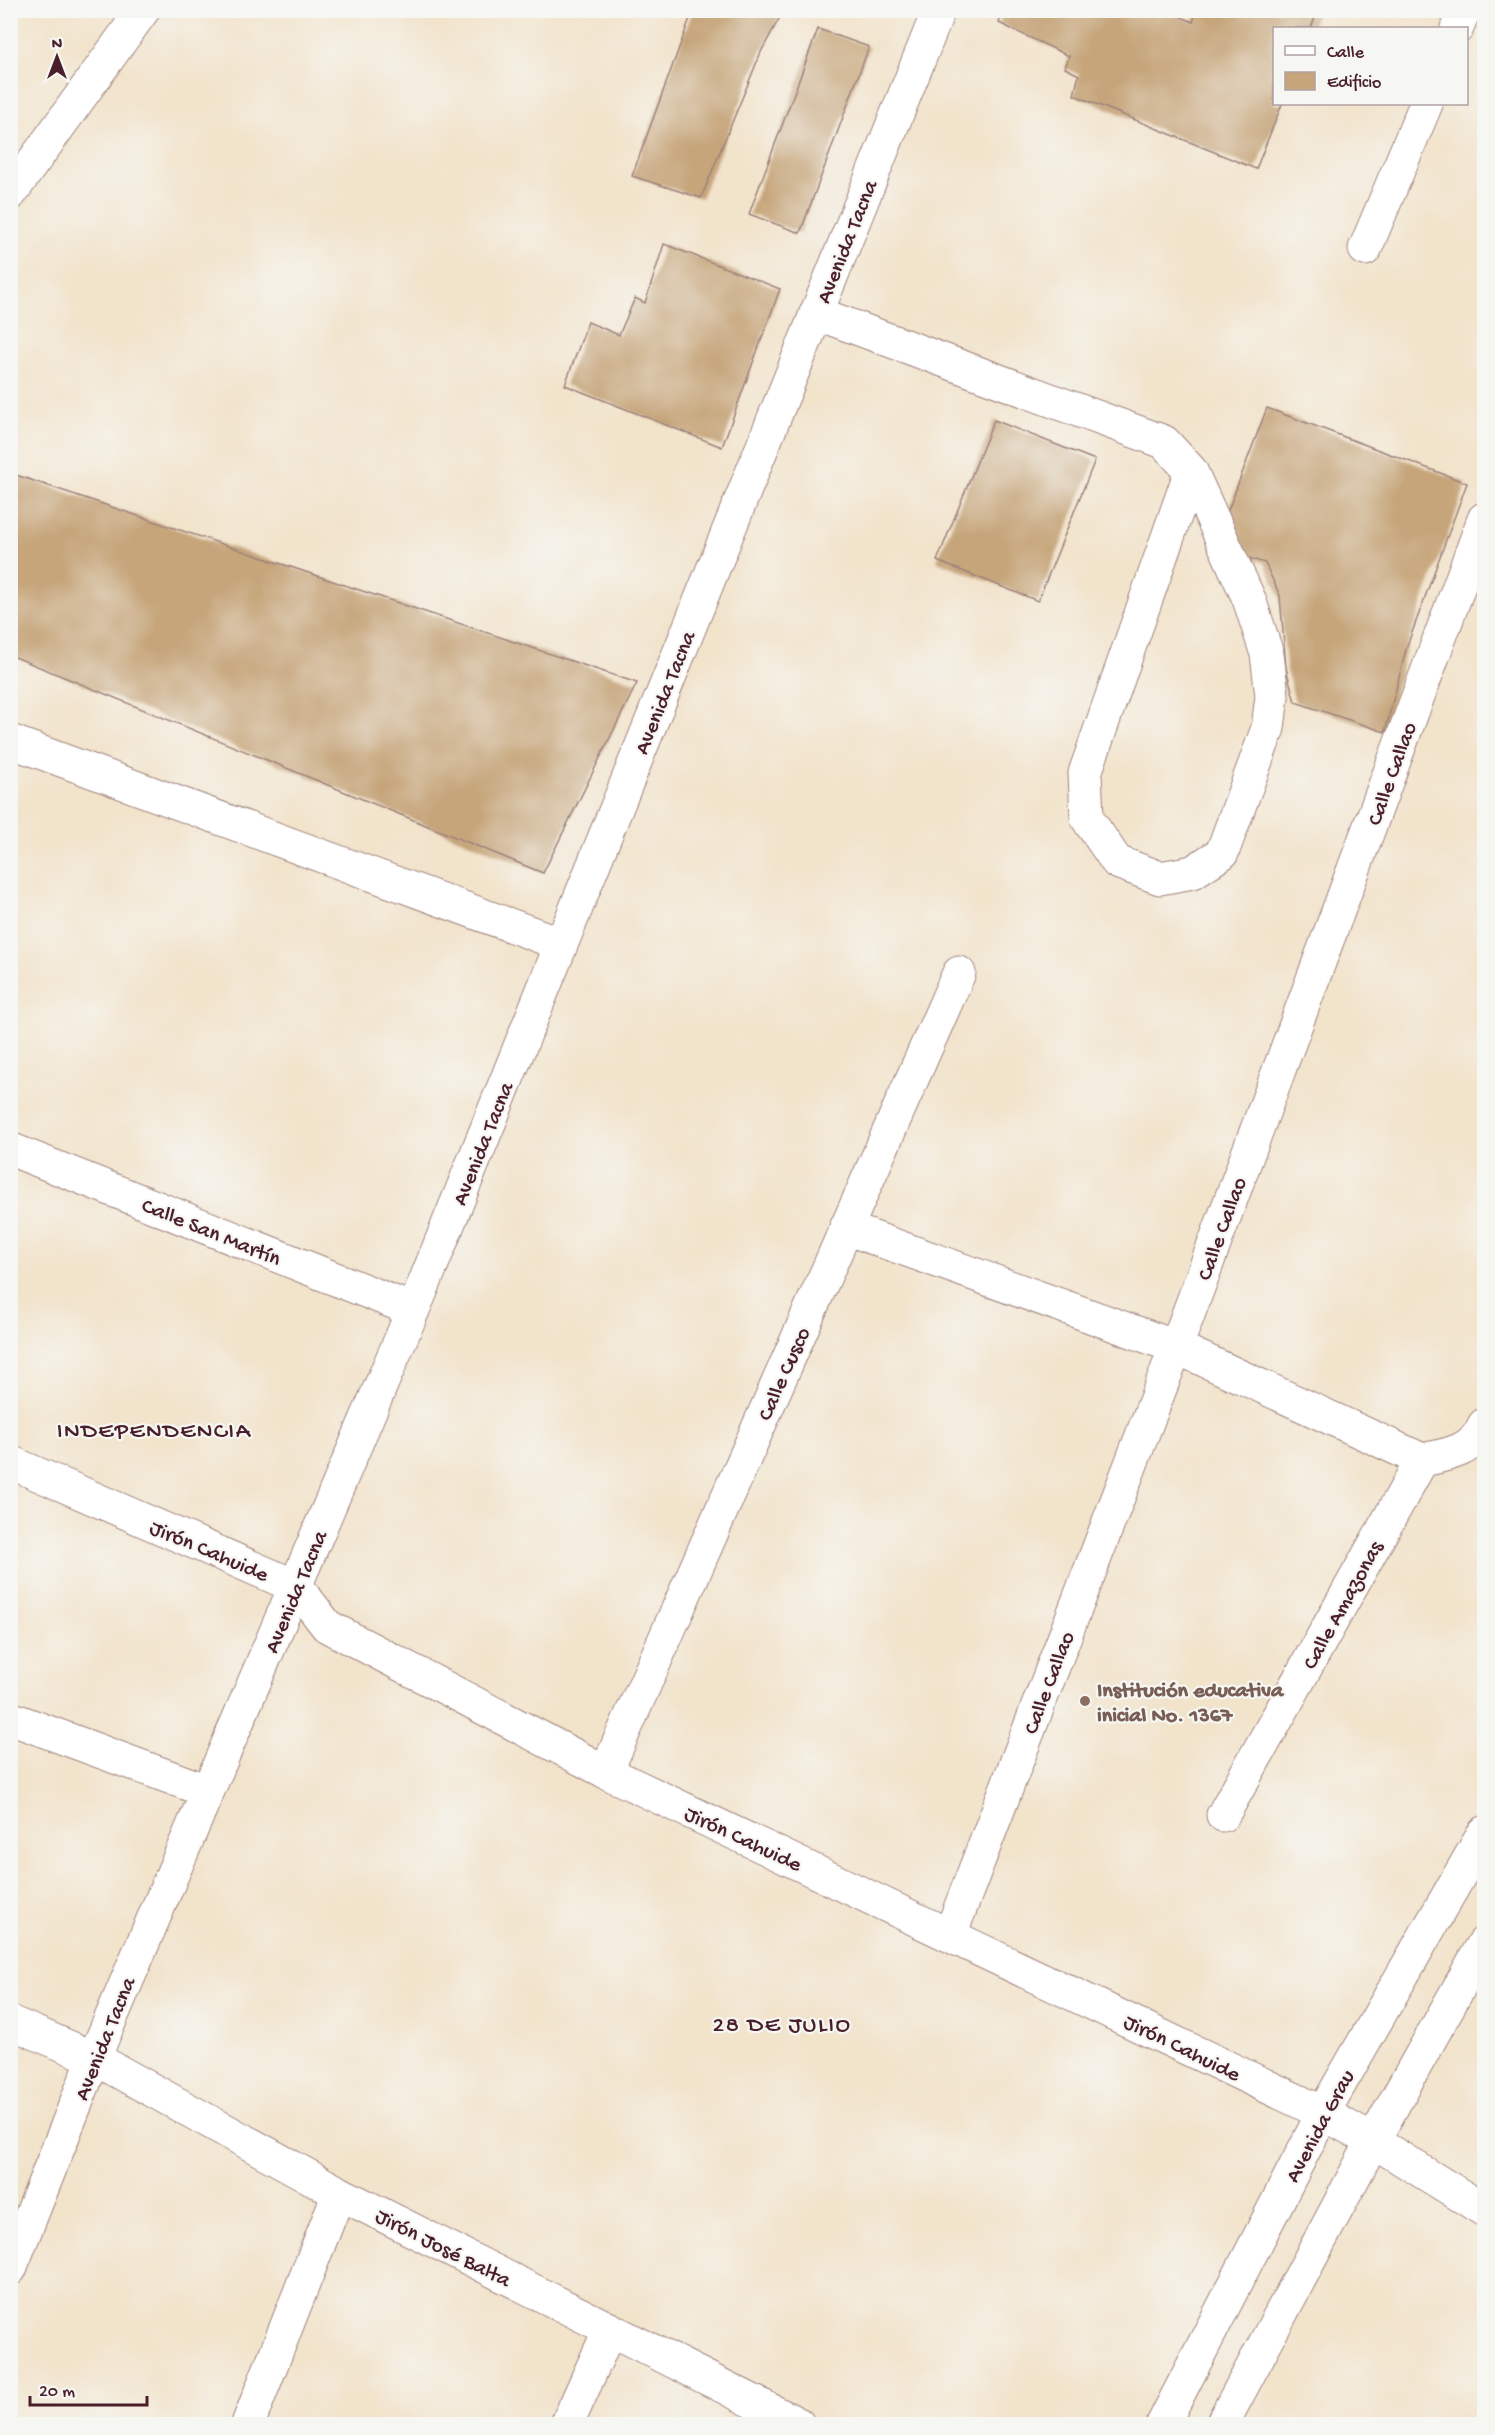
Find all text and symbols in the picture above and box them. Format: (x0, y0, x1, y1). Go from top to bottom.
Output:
north arrow (27, 27, 87, 87)
legend (1273, 27, 1468, 105)
text: N (52, 36, 63, 55)
text: Calle (1327, 43, 1365, 64)
text: Edificio (1327, 73, 1381, 94)
street label: Avenida Tacna (812, 176, 885, 308)
street label: Avenida Tacna (630, 627, 703, 759)
street label: Calle Callao (1363, 719, 1424, 829)
street label: Avenida Tacna (448, 1078, 521, 1210)
street label: Calle Callao (1193, 1174, 1254, 1284)
street label: Calle San Martín (137, 1194, 284, 1274)
street label: Calle Cusco (754, 1324, 818, 1425)
district label: INDEPENDENCIA (57, 1418, 252, 1447)
street label: Jirón Cahuide (145, 1516, 272, 1590)
street label: Avenida Tacna (260, 1527, 335, 1658)
street label: Calle Amazonas (1298, 1536, 1391, 1675)
street label: Calle Callao (1019, 1628, 1082, 1738)
place label: Institución educativa inicial No. 1367 (1097, 1679, 1285, 1730)
marker: Institución educativa inicial No. 1367 (1078, 1694, 1092, 1708)
street label: Jirón Cahuide (679, 1802, 806, 1879)
street label: Avenida Tacna (70, 1973, 143, 2105)
street label: Jirón Cahuide (1119, 2010, 1244, 2089)
district label: 28 DE JULIO (713, 2012, 851, 2041)
street label: Avenida Grau (1281, 2066, 1362, 2188)
street label: Jirón José Balta (370, 2204, 515, 2295)
scale bar (30, 2369, 147, 2407)
text: 20 m (39, 2382, 75, 2403)

